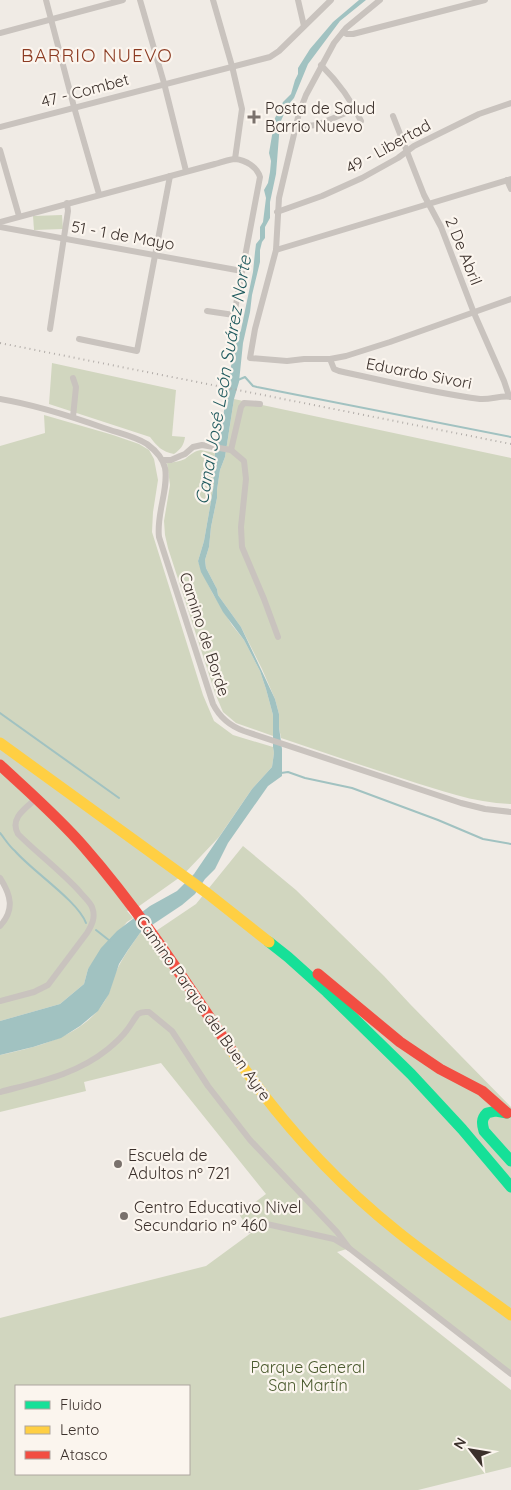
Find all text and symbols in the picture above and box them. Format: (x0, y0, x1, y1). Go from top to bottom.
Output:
district label: BARRIO NUEVO (21, 43, 173, 67)
street label: 47 - Combet (39, 69, 131, 111)
place label: Posta de Salud Barrio Nuevo (265, 98, 375, 136)
marker: Posta de Salud Barrio Nuevo (247, 110, 261, 124)
street label: 49 - Libertad (342, 115, 434, 177)
street label: 2 De Abril (441, 214, 487, 288)
street label: 51 - 1 de Mayo (70, 216, 176, 254)
water label: Canal José León Suárez Norte (190, 253, 256, 506)
street label: Eduardo Sivori (364, 353, 474, 393)
street label: Camino de Borde (176, 569, 234, 699)
street label: Camino Parque del Buen Ayre (132, 912, 276, 1104)
place label: Escuela de Adultos nº 721 (128, 1145, 230, 1183)
marker: Escuela de Adultos nº 721 (112, 1158, 124, 1170)
place label: Centro Educativo Nivel Secundario nº 460 (134, 1197, 302, 1235)
marker: Centro Educativo Nivel Secundario nº 460 (118, 1210, 130, 1222)
park label: Parque General San Martín (251, 1357, 365, 1395)
legend (15, 1385, 190, 1475)
text: Fluido (60, 1395, 102, 1414)
text: Lento (60, 1420, 99, 1439)
north arrow (446, 1425, 496, 1475)
text: N (449, 1434, 470, 1452)
text: Atasco (60, 1445, 108, 1464)

